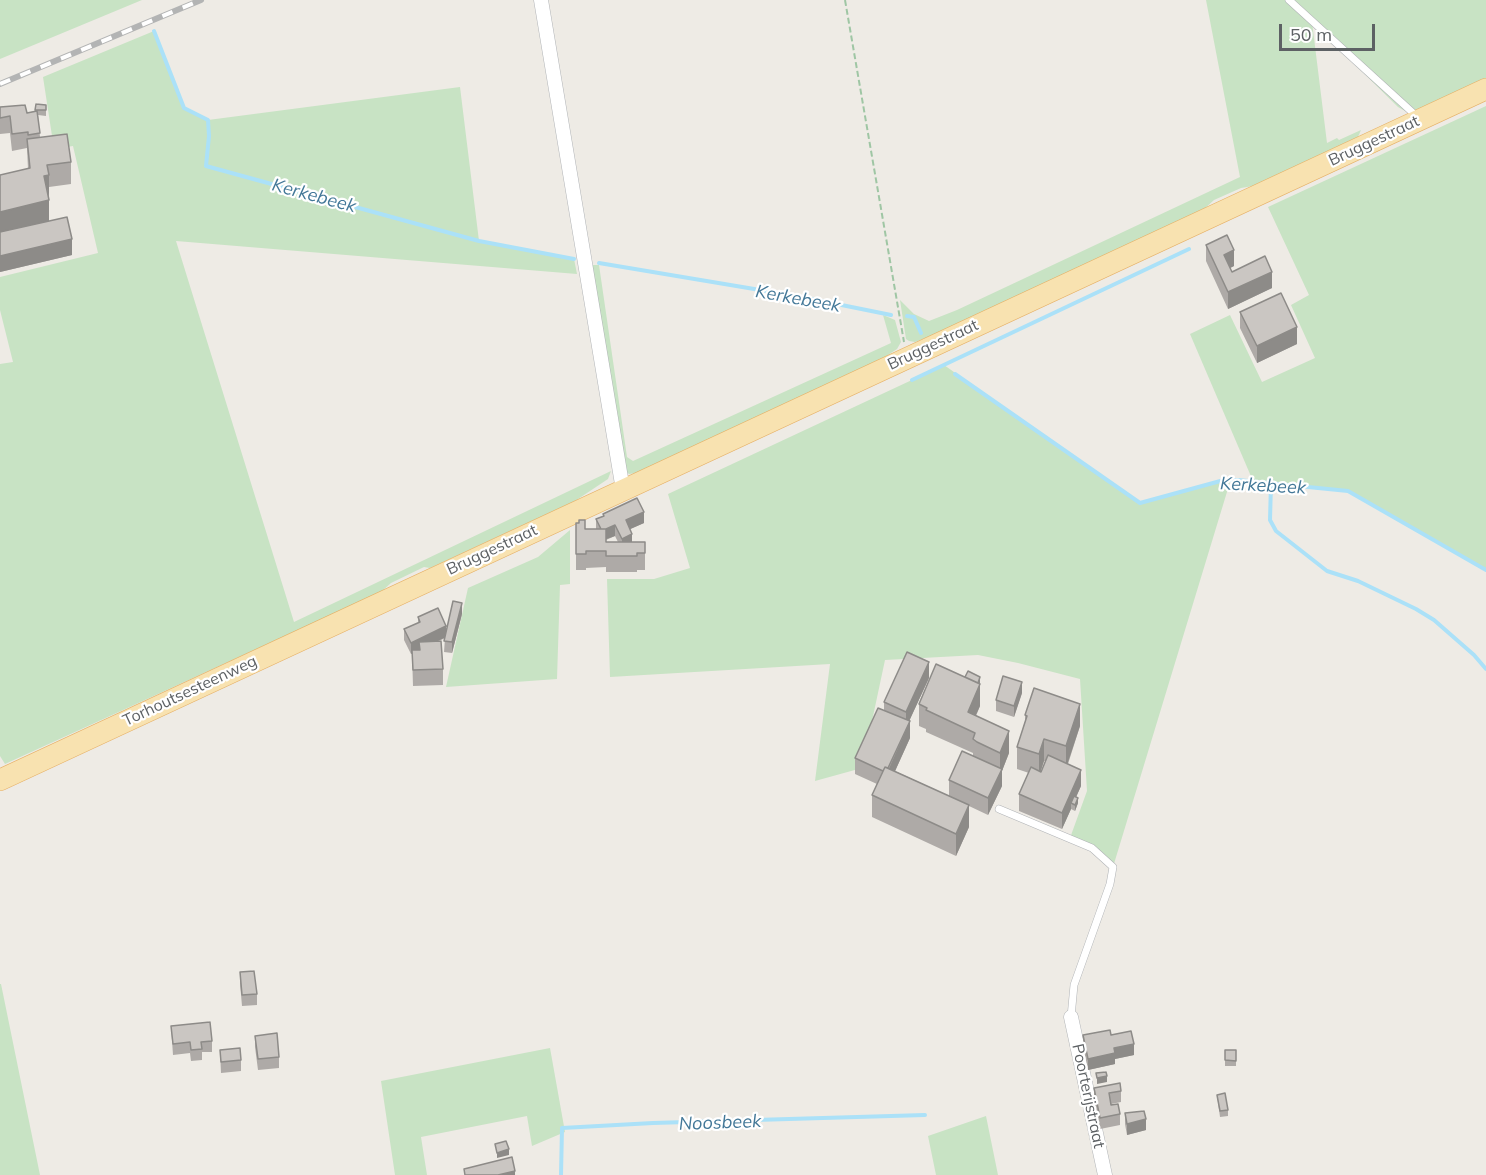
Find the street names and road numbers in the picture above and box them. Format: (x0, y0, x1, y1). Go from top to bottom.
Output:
street label: Bruggestraat (1326, 112, 1422, 170)
street label: Bruggestraat (885, 316, 981, 374)
street label: Bruggestraat (444, 521, 540, 579)
street label: Torhoutsesteenweg (120, 652, 260, 730)
street label: Poorterijstraat (1068, 1042, 1108, 1150)

